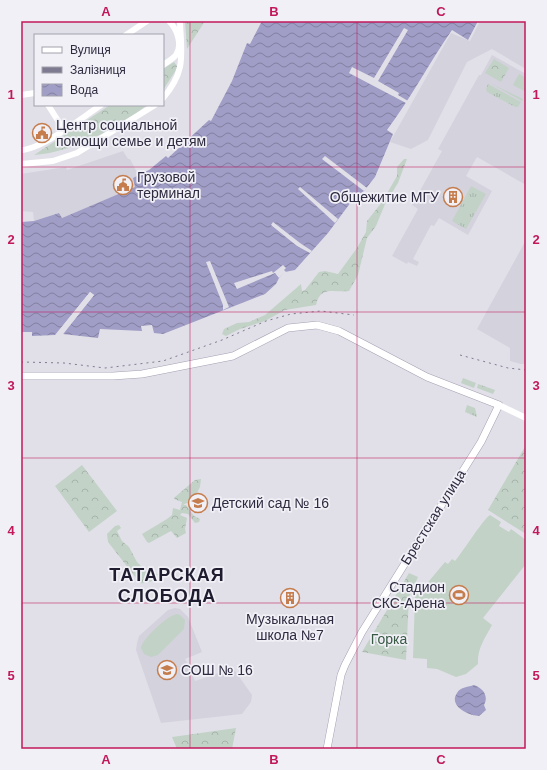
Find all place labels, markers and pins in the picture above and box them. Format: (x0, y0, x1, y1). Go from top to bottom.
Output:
place label: Центр социальной помощи семье и детям (56, 117, 206, 149)
public building icon: Центр социальной помощи семье и детям (31, 122, 53, 144)
place label: Грузовой терминал (137, 169, 200, 201)
public building icon: Грузовой терминал (112, 174, 134, 196)
building icon: Общежитие МГУ (442, 186, 464, 208)
place label: Общежитие МГУ (330, 189, 439, 205)
school or university icon: Детский сад № 16 (187, 492, 209, 514)
place label: Детский сад № 16 (212, 495, 329, 511)
place label: Стадион СКС-Арена (372, 579, 445, 611)
sports icon: Стадион СКС-Арена (448, 584, 470, 606)
building icon: Музыкальная школа №7 (279, 587, 301, 609)
place label: Музыкальная школа №7 (246, 611, 334, 643)
school or university icon: СОШ № 16 (156, 659, 178, 681)
place label: СОШ № 16 (181, 662, 253, 678)

